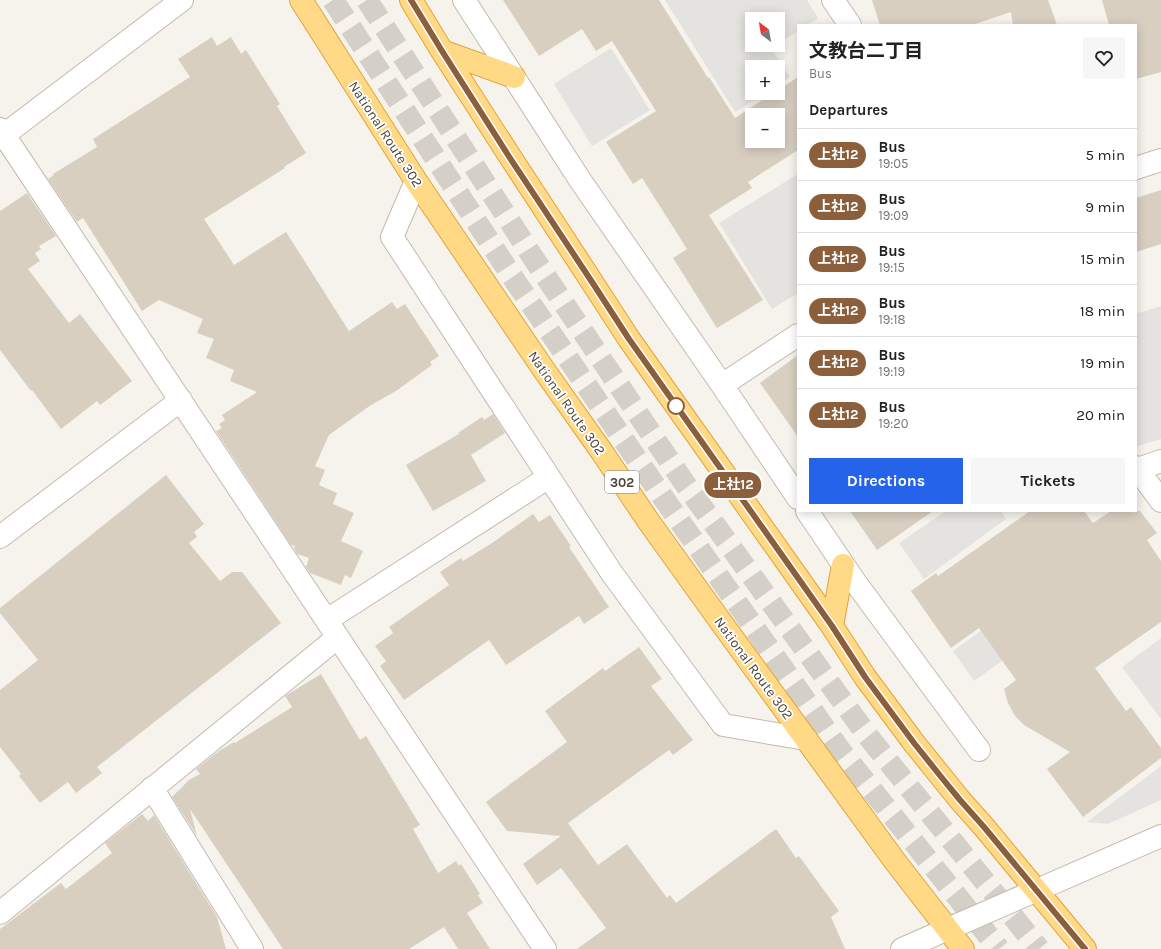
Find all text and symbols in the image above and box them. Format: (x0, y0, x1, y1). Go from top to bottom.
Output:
north arrow (745, 12, 785, 52)
map controls (745, 12, 785, 148)
button: heart (1083, 37, 1125, 79)
text: 文教台二丁目 (809, 40, 923, 62)
button: + (745, 60, 785, 100)
text: Bus (809, 66, 832, 81)
street label: National Route 302 (345, 78, 426, 190)
text: Departures (809, 101, 888, 119)
button: − (745, 108, 785, 148)
text: Bus (878, 138, 906, 156)
text: 上社12 (817, 146, 858, 163)
text: 5 min (1085, 146, 1125, 164)
text: 19:05 (878, 156, 908, 171)
text: Bus (878, 190, 906, 208)
text: 上社12 (817, 198, 858, 215)
text: 9 min (1085, 198, 1125, 216)
text: 19:09 (878, 208, 909, 223)
text: Bus (878, 242, 906, 260)
text: 上社12 (817, 250, 858, 267)
text: 15 min (1080, 250, 1125, 268)
text: 19:15 (878, 260, 905, 275)
text: Bus (878, 294, 906, 312)
text: 上社12 (817, 302, 858, 319)
text: 18 min (1080, 302, 1125, 320)
text: 19:18 (878, 312, 906, 327)
text: Bus (878, 346, 906, 364)
street label: National Route 302 (524, 348, 609, 459)
text: 上社12 (817, 354, 858, 371)
text: 19 min (1080, 354, 1125, 372)
text: 19:19 (878, 364, 905, 379)
unlabelled marker (667, 397, 685, 415)
text: Bus (878, 398, 906, 416)
text: 上社12 (817, 406, 858, 423)
text: 20 min (1076, 406, 1125, 424)
text: 19:20 (878, 416, 909, 431)
button: Directions (809, 458, 963, 504)
button: Tickets (971, 458, 1125, 504)
road number: 302 (605, 471, 639, 493)
line badge: 上社12 (705, 472, 761, 498)
text: 上社12 (712, 476, 754, 493)
street label: National Route 302 (711, 614, 797, 723)

